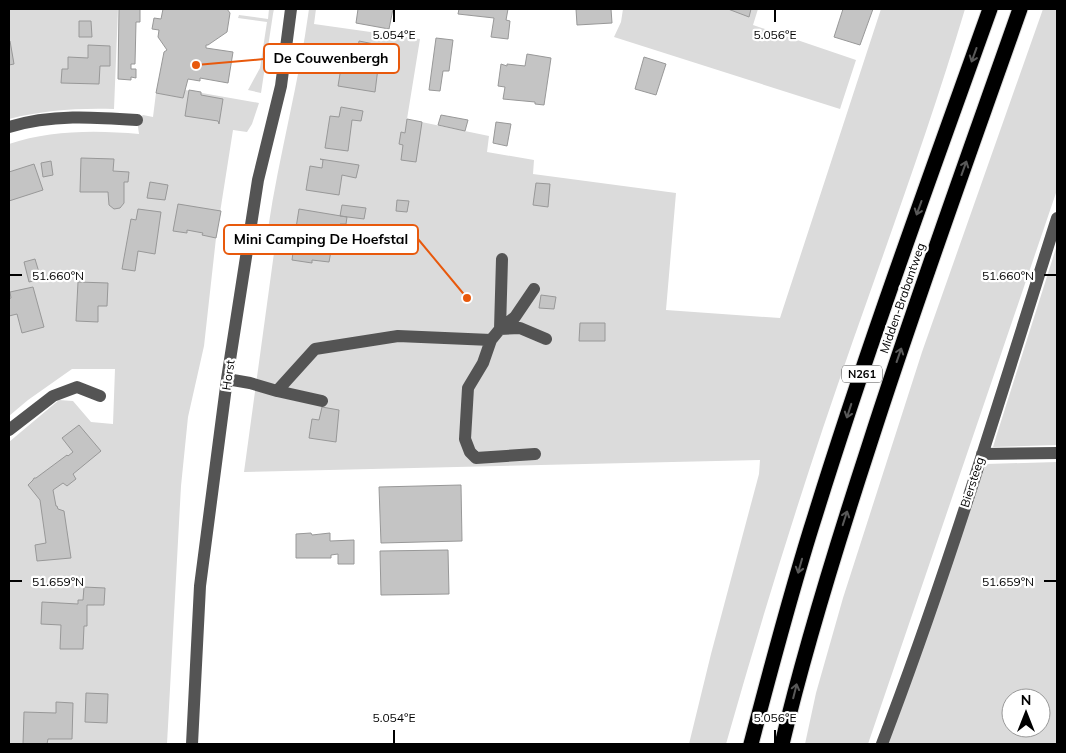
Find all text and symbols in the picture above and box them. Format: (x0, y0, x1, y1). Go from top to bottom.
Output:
text: 5.054°E (372, 27, 416, 42)
text: 5.056°E (753, 27, 797, 42)
callout: De Couwenbergh (264, 44, 399, 73)
one-way arrow (968, 46, 978, 62)
text: De Couwenbergh (273, 49, 389, 67)
one-way arrow (960, 161, 969, 176)
one-way arrow (914, 200, 923, 215)
callout: Mini Camping De Hoefstal (224, 225, 418, 254)
text: Mini Camping De Hoefstal (234, 230, 408, 248)
street label: Midden-Brabantweg (876, 241, 928, 355)
text: 51.660°N (32, 268, 84, 283)
text: 51.660°N (982, 268, 1034, 283)
one-way arrow (895, 347, 904, 363)
street label: Horst (218, 359, 238, 391)
road number: N261 (842, 366, 882, 382)
one-way arrow (844, 403, 854, 419)
street label: Biersteeg (957, 455, 987, 509)
one-way arrow (841, 511, 850, 526)
one-way arrow (795, 558, 805, 574)
text: 51.659°N (32, 574, 84, 589)
text: 51.659°N (982, 574, 1034, 589)
one-way arrow (791, 684, 800, 700)
north arrow (1001, 688, 1051, 738)
text: N (1021, 691, 1031, 709)
text: 5.054°E (372, 710, 416, 725)
text: 5.056°E (753, 710, 797, 725)

